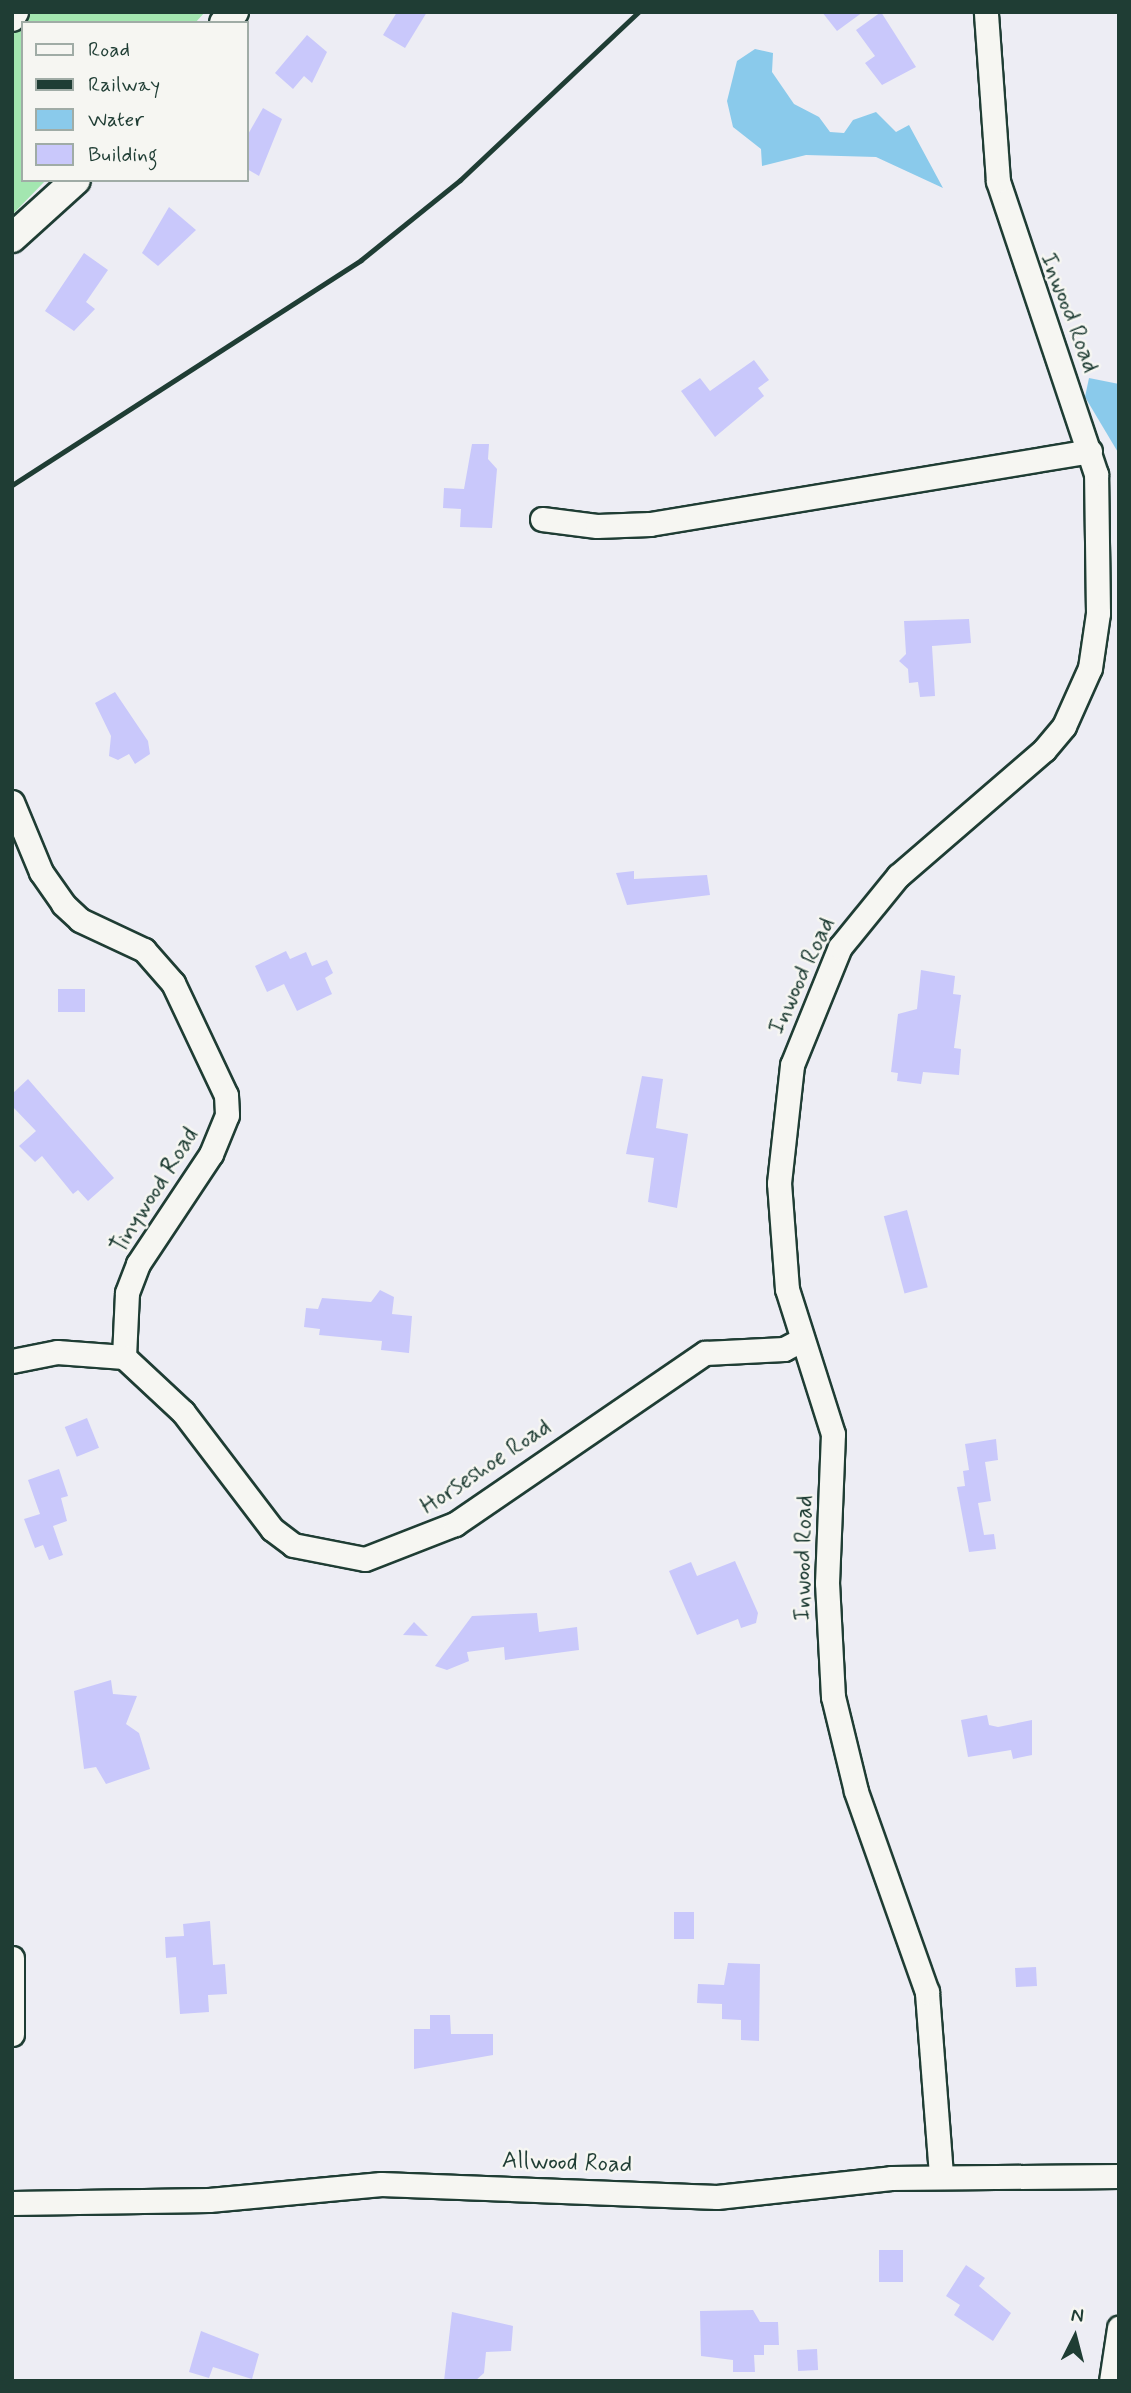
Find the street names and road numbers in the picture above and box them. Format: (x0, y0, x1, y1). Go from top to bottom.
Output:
street label: Inwood Road (1033, 249, 1105, 377)
street label: Inwood Road (762, 913, 842, 1039)
street label: Tinywood Road (105, 1123, 205, 1259)
street label: Horseshoe Road (415, 1413, 557, 1521)
street label: Inwood Road (789, 1495, 819, 1621)
street label: Allwood Road (501, 2146, 633, 2180)

